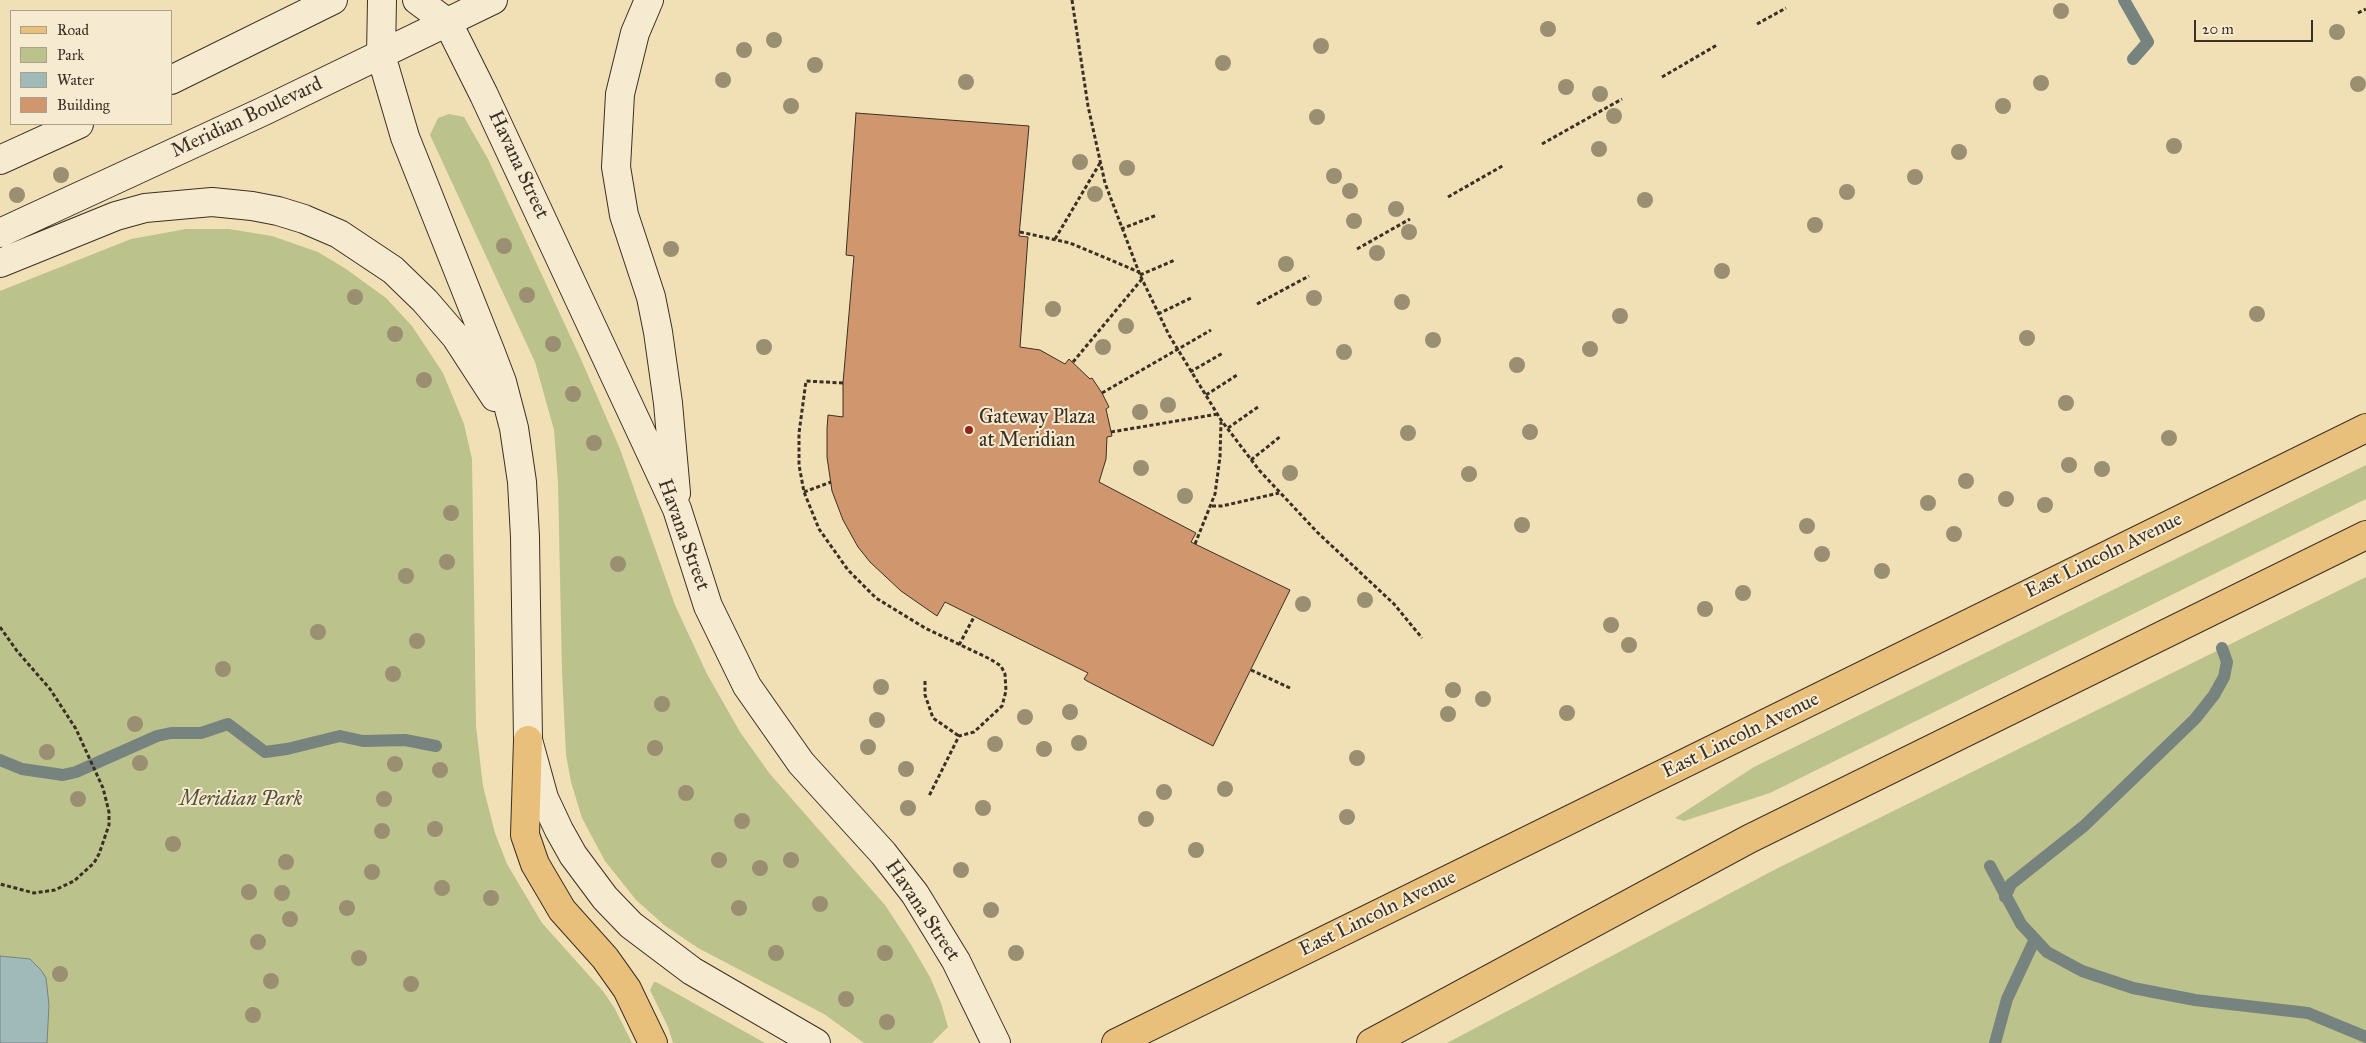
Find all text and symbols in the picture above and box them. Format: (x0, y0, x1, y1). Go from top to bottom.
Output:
legend (10, 10, 172, 125)
scale bar (2196, 10, 2315, 42)
text: 20 m (2202, 20, 2234, 38)
text: Road (57, 21, 89, 39)
text: Park (57, 46, 84, 64)
text: Water (57, 71, 94, 89)
street label: Meridian Boulevard (168, 72, 326, 164)
text: Building (57, 96, 110, 114)
street label: Havana Street (482, 107, 554, 223)
place label: Gateway Plaza at Meridian (979, 406, 1095, 453)
marker: Gateway Plaza at Meridian (963, 424, 975, 436)
street label: Havana Street (652, 476, 714, 594)
street label: East Lincoln Avenue (2022, 508, 2186, 604)
street label: East Lincoln Avenue (1659, 688, 1823, 784)
park label: Meridian Park (180, 788, 302, 812)
street label: Havana Street (879, 856, 965, 966)
street label: East Lincoln Avenue (1296, 866, 1460, 962)

